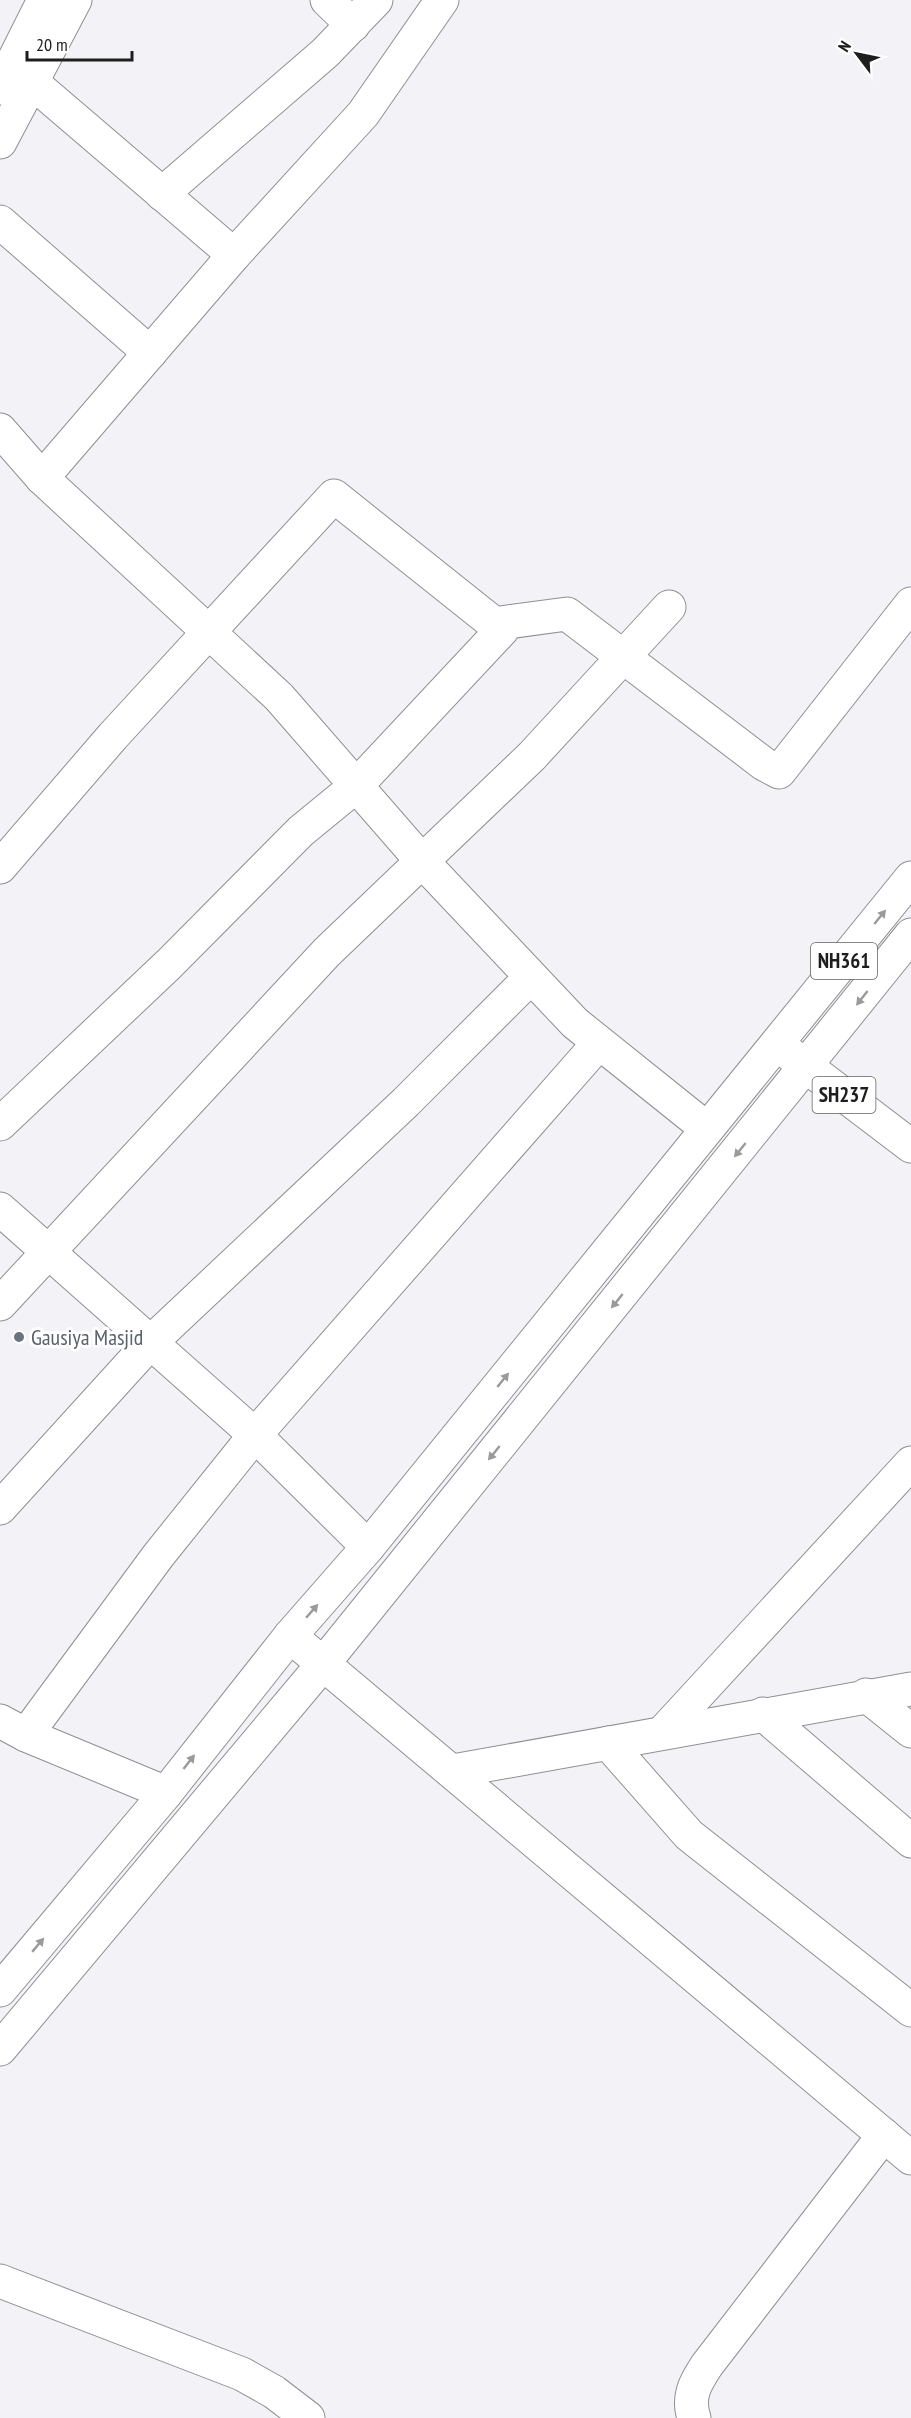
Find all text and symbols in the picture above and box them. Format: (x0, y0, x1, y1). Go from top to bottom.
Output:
scale bar (27, 24, 132, 62)
north arrow (827, 24, 887, 84)
text: 20 m (36, 33, 68, 56)
text: N (834, 37, 855, 55)
one-way arrow (873, 909, 886, 925)
road number: NH361 (811, 943, 877, 979)
one-way arrow (856, 990, 868, 1005)
road number: SH237 (812, 1077, 876, 1113)
one-way arrow (734, 1142, 747, 1157)
one-way arrow (611, 1293, 624, 1308)
place label: Gausiya Masjid (31, 1323, 143, 1351)
marker: Gausiya Masjid (12, 1330, 26, 1344)
one-way arrow (496, 1373, 509, 1388)
one-way arrow (489, 1445, 501, 1460)
one-way arrow (305, 1604, 318, 1619)
one-way arrow (183, 1755, 195, 1771)
one-way arrow (31, 1937, 44, 1953)

